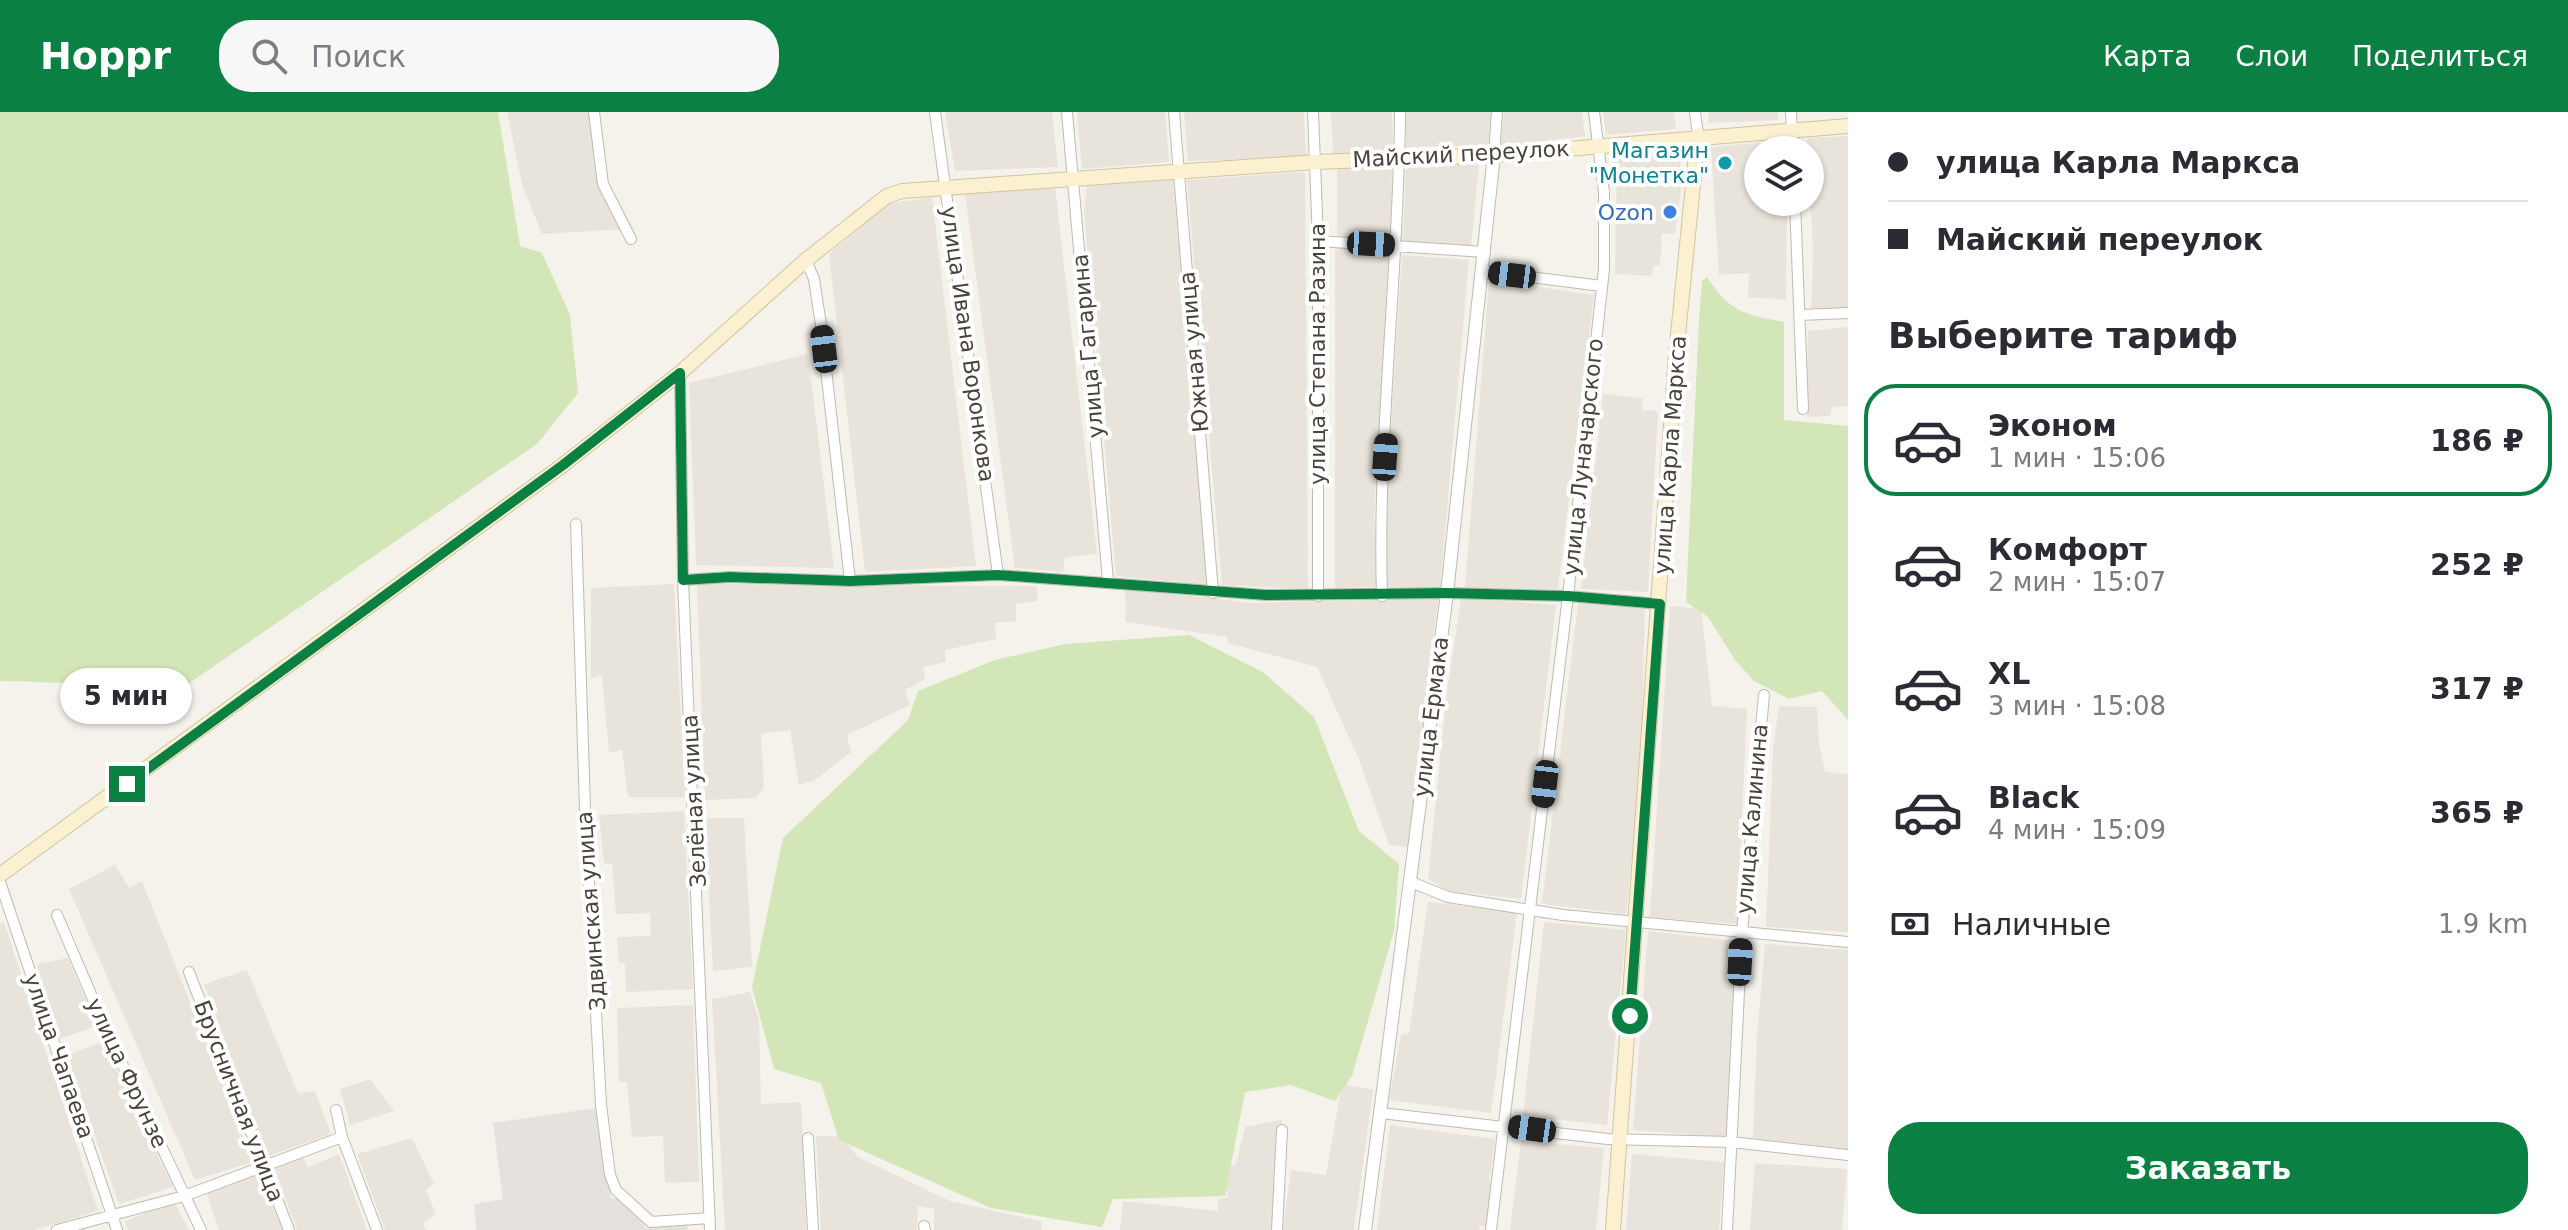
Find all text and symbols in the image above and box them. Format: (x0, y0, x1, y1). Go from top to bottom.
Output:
search box (219, 20, 779, 92)
text: Hoppr (40, 34, 171, 78)
icon: search (247, 34, 291, 78)
text: Поиск (311, 39, 406, 74)
text: Карта (2103, 40, 2191, 73)
text: Слои (2235, 40, 2308, 73)
text: Поделиться (2352, 40, 2528, 73)
street label: Майский переулок (1352, 136, 1570, 172)
map controls (1744, 136, 1824, 216)
button: layers (1744, 136, 1824, 216)
place label: Магазин "Монетка" (1589, 138, 1709, 188)
text: улица Карла Маркса (1936, 145, 2300, 180)
marker: Магазин "Монетка" (1716, 154, 1734, 172)
place label: Ozon (1598, 200, 1654, 225)
marker: Ozon (1661, 203, 1679, 221)
street label: улица Ивана Воронкова (936, 205, 1000, 483)
text: Майский переулок (1936, 222, 2263, 257)
street label: улица Степана Разина (1305, 223, 1330, 485)
car (1346, 231, 1396, 257)
street label: улица Гагарина (1067, 253, 1109, 439)
car (1487, 260, 1537, 290)
street label: Южная улица (1175, 270, 1213, 434)
text: Выберите тариф (1888, 315, 2238, 356)
car (809, 324, 839, 374)
street label: улица Карла Маркса (1649, 335, 1691, 575)
street label: улица Луначарского (1558, 337, 1608, 577)
icon: car (1892, 404, 1964, 476)
text: Эконом (1988, 408, 2117, 443)
text: 186 ₽ (2430, 423, 2524, 458)
car (1371, 432, 1399, 482)
text: 1 мин · 15:06 (1988, 443, 2166, 473)
icon: car (1892, 528, 1964, 600)
text: Комфорт (1988, 532, 2147, 567)
text: 252 ₽ (2430, 547, 2524, 582)
text: 2 мин · 15:07 (1988, 567, 2166, 597)
street label: улица Ермака (1409, 635, 1453, 799)
icon: car (1892, 652, 1964, 724)
text: XL (1988, 656, 2030, 691)
callout: 5 мин (61, 668, 193, 724)
text: 317 ₽ (2430, 671, 2524, 706)
text: 5 мин (84, 681, 168, 711)
text: 3 мин · 15:08 (1988, 691, 2166, 721)
street label: Зелёная улица (677, 714, 711, 888)
street label: улица Калинина (1731, 723, 1773, 915)
car (1530, 759, 1560, 809)
route end (109, 766, 145, 802)
icon: car (1892, 776, 1964, 848)
text: Black (1988, 780, 2079, 815)
text: 365 ₽ (2430, 795, 2524, 830)
street label: Здвинская улица (572, 810, 610, 1012)
text: 4 мин · 15:09 (1988, 815, 2166, 845)
icon: cash (1888, 902, 1932, 946)
text: Наличные (1952, 907, 2111, 942)
text: 1.9 km (2438, 909, 2528, 939)
car (1727, 937, 1753, 987)
street label: улица Чапаева (19, 970, 99, 1142)
street label: улица Фрунзе (81, 994, 173, 1152)
street label: Брусничная улица (189, 997, 289, 1205)
route start (1612, 998, 1648, 1034)
car (1507, 1114, 1557, 1144)
button: Заказать (1888, 1122, 2528, 1214)

